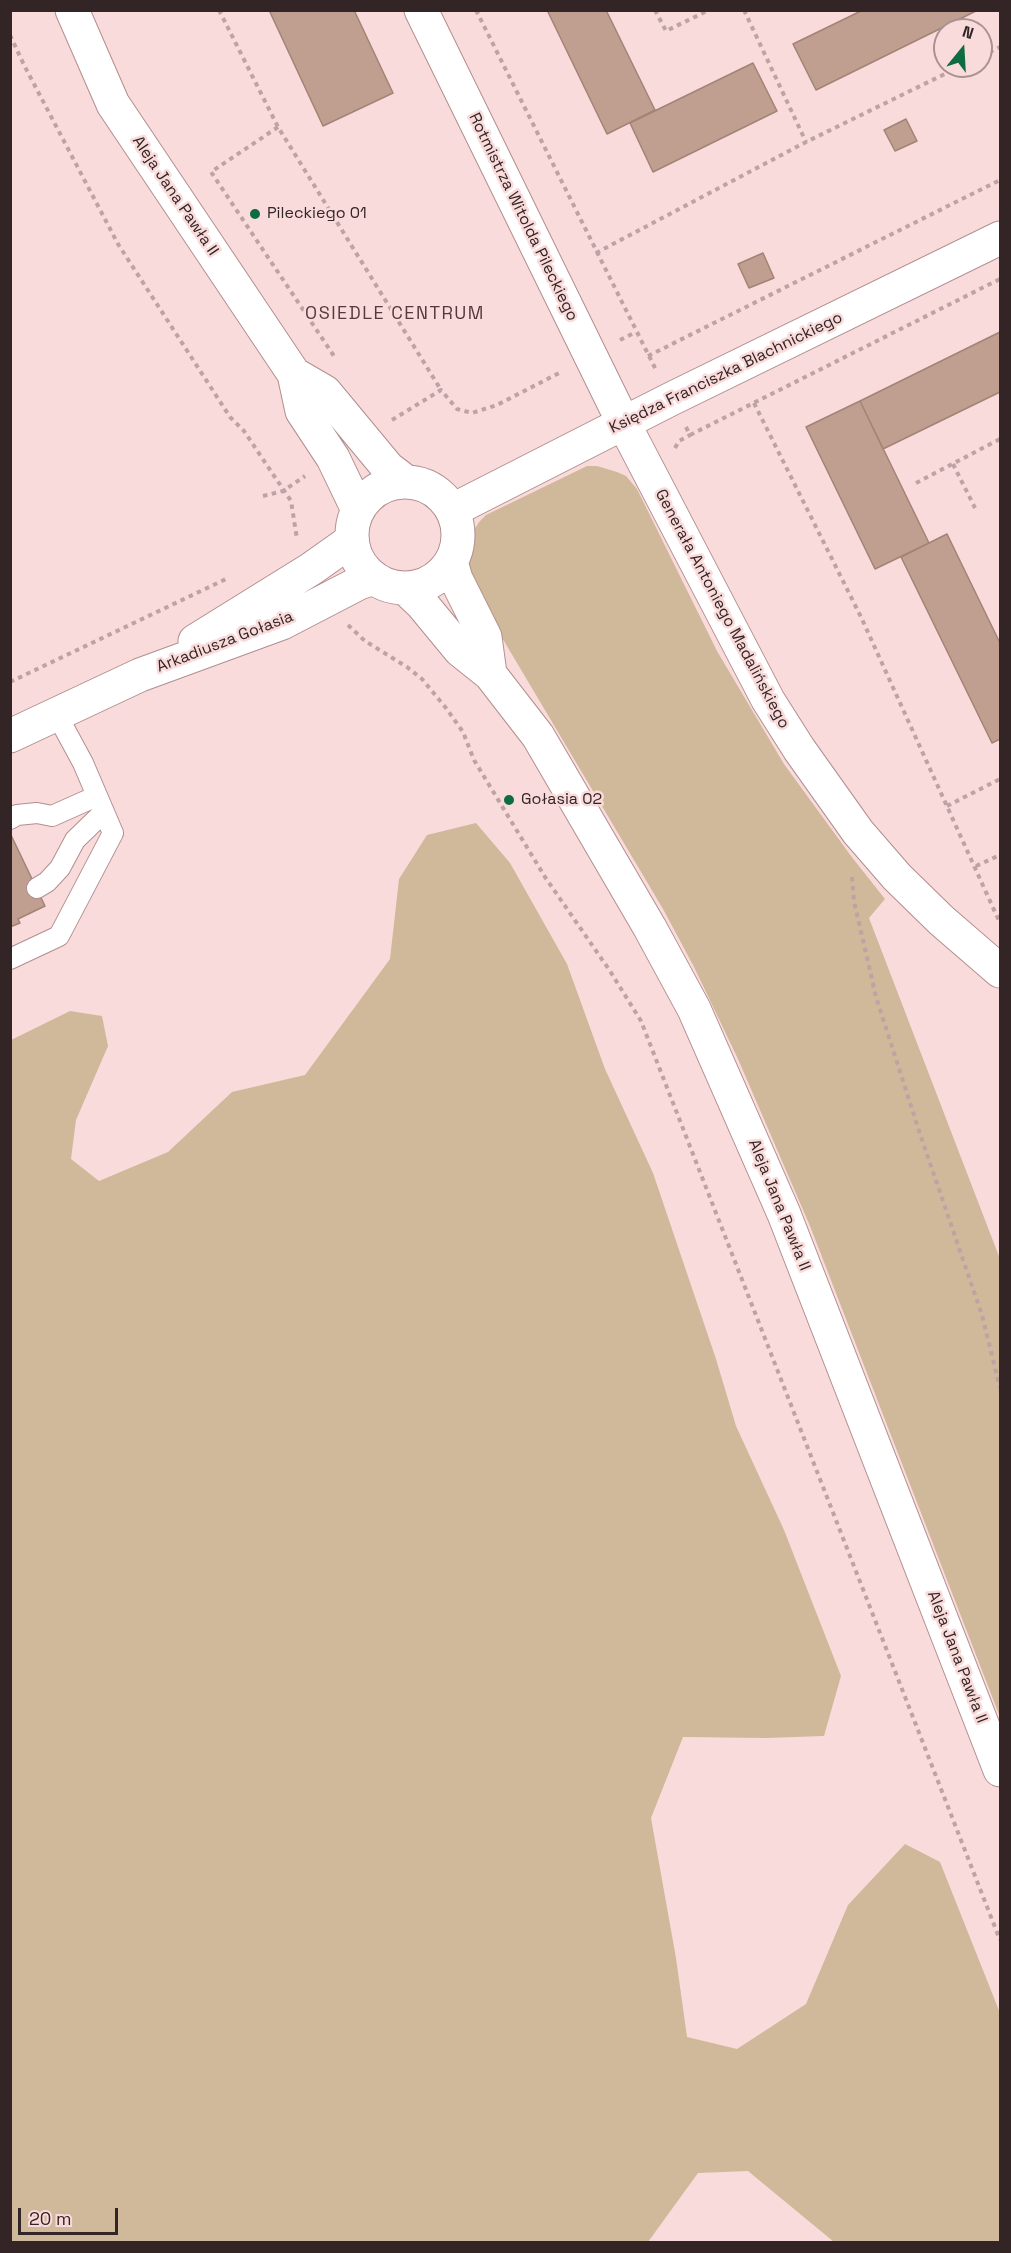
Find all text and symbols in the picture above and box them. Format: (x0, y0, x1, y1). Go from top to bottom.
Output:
north arrow (933, 18, 993, 78)
text: N (960, 21, 976, 44)
street label: Rotmistrza Witolda Pileckiego (464, 110, 582, 324)
street label: Aleja Jana Pawła II (128, 133, 222, 259)
place label: Pileckiego 01 (267, 204, 367, 224)
marker: Pileckiego 01 (248, 207, 262, 221)
district label: OSIEDLE CENTRUM (305, 303, 485, 325)
street label: Księdza Franciszka Blachnickiego (606, 308, 846, 438)
street label: Generała Antoniego Madalińskiego (651, 486, 793, 732)
street label: Arkadiusza Gołasia (154, 607, 296, 677)
place label: Gołasia 02 (521, 790, 602, 810)
marker: Gołasia 02 (502, 793, 516, 807)
street label: Aleja Jana Pawła II (744, 1136, 814, 1274)
street label: Aleja Jana Pawła II (923, 1588, 991, 1726)
scale bar (21, 2196, 122, 2234)
text: 20 m (29, 2207, 72, 2230)

